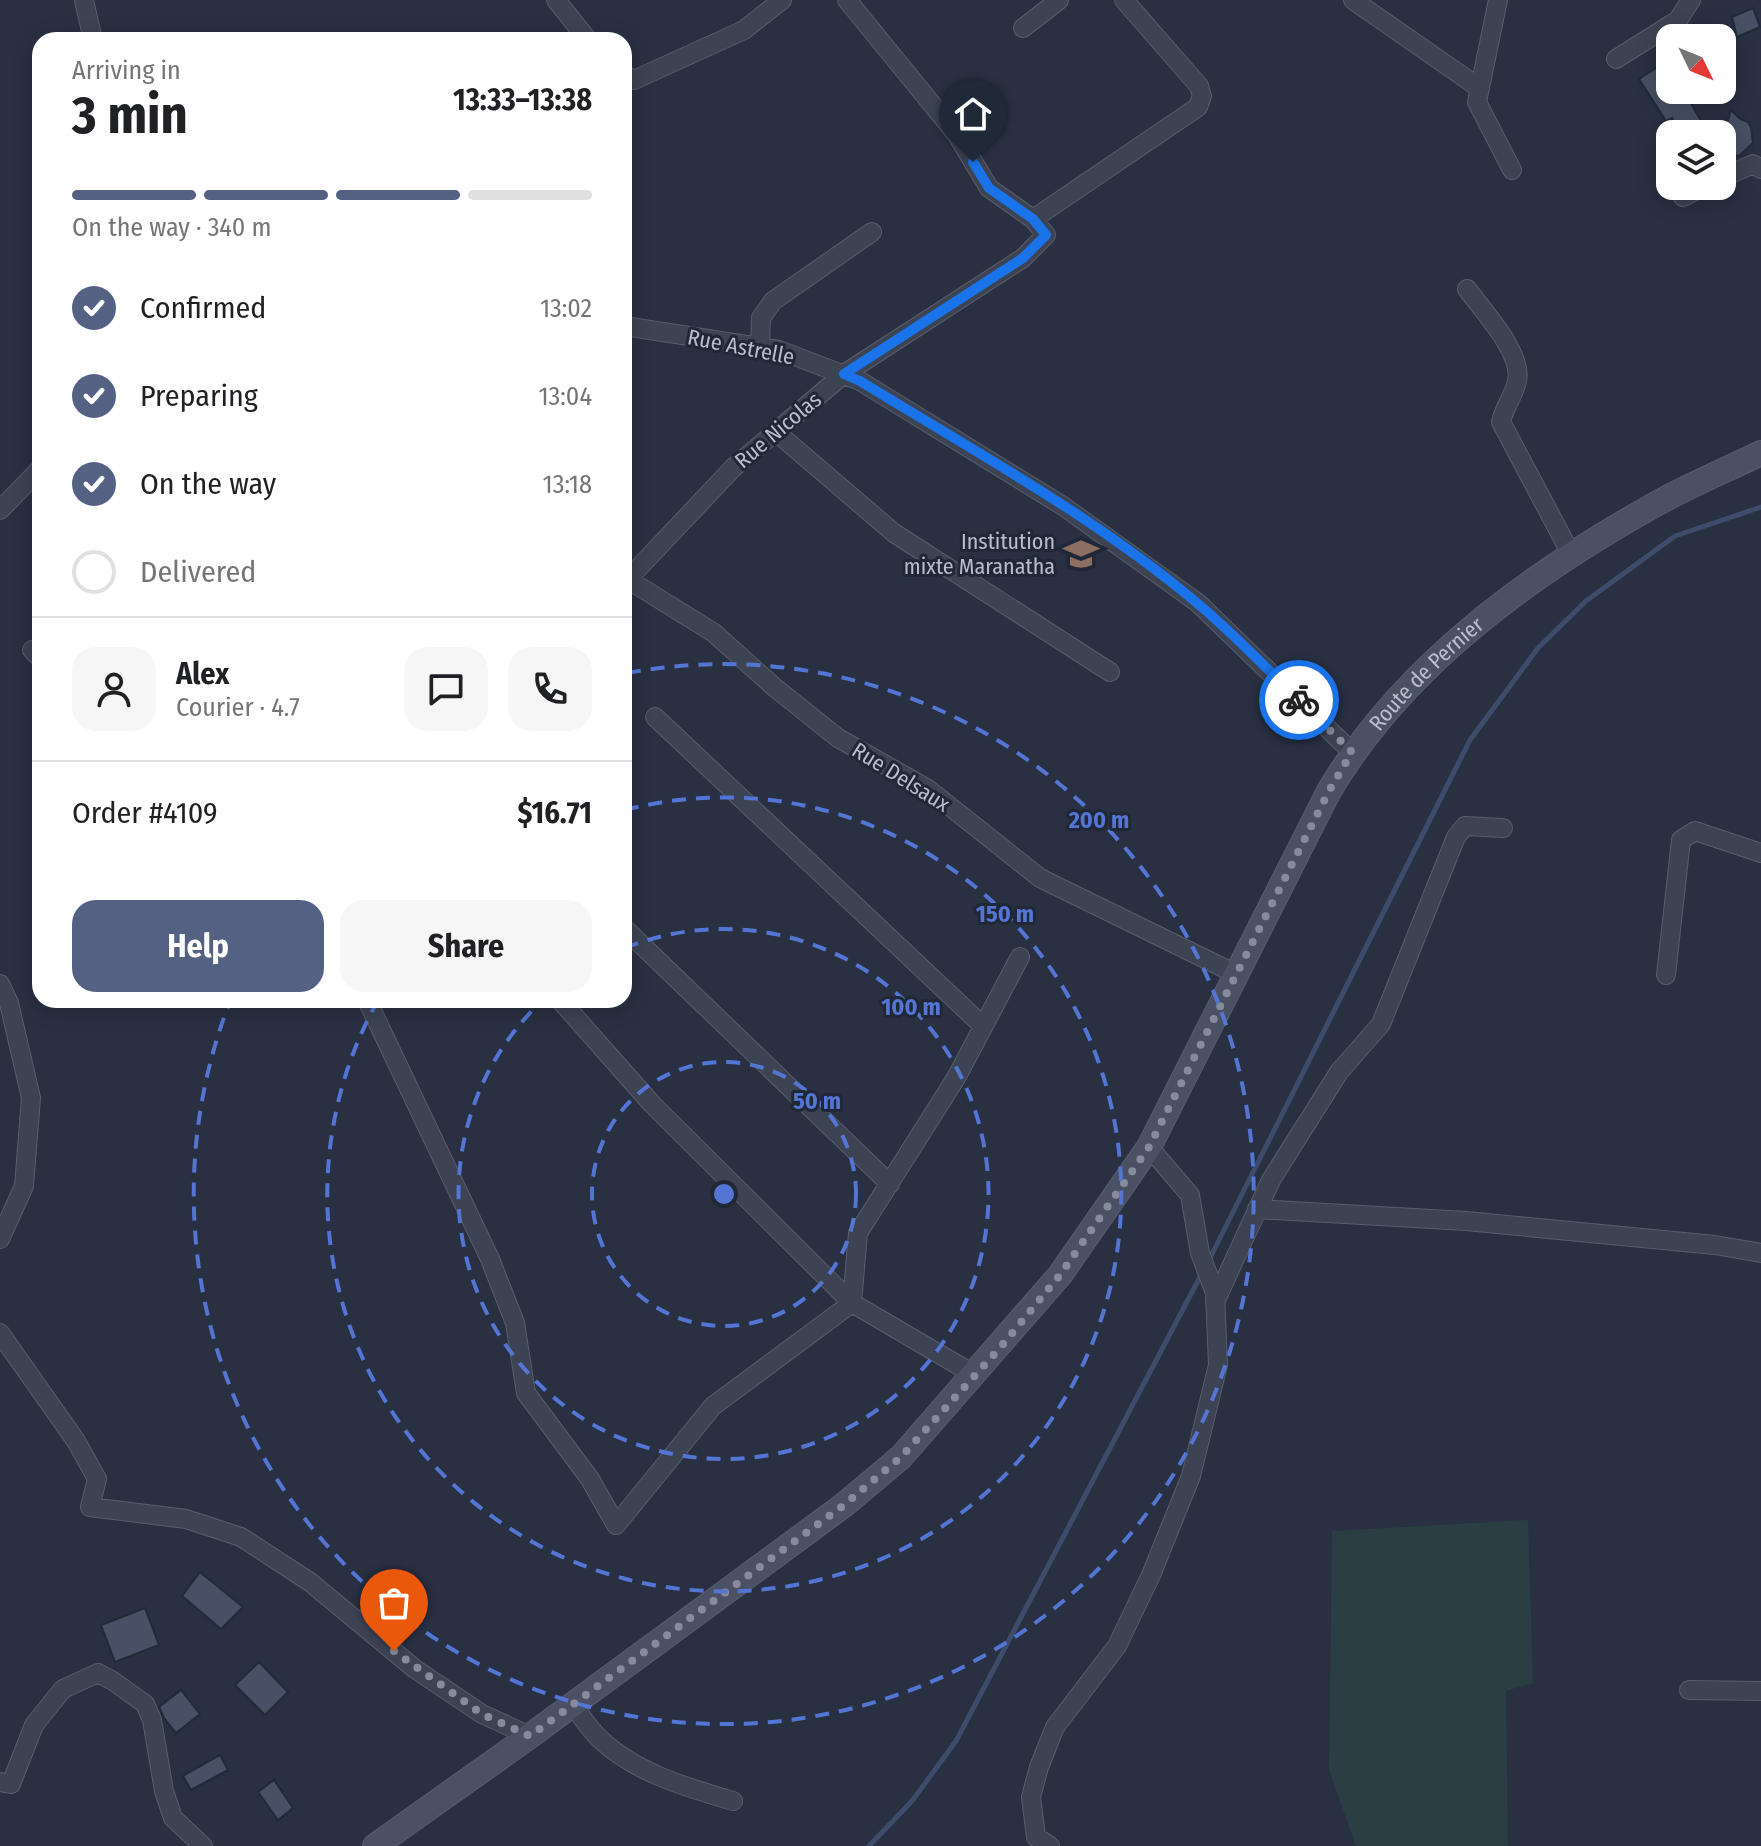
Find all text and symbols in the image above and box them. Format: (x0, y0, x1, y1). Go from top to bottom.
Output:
north arrow (1656, 24, 1736, 104)
map controls (1656, 24, 1736, 200)
text: Arriving in (72, 55, 181, 86)
pin (939, 80, 1007, 162)
text: 13:33–13:38 (453, 82, 592, 118)
text: 3 min (72, 84, 188, 147)
icon: home (951, 92, 995, 136)
button: layers (1656, 120, 1736, 200)
text: On the way · 340 m (72, 212, 272, 243)
icon: check (72, 286, 116, 330)
text: Confirmed (140, 290, 266, 326)
text: 13:02 (540, 293, 592, 324)
street label: Rue Astrelle (685, 323, 797, 371)
icon: check (72, 374, 116, 418)
text: Preparing (140, 378, 258, 414)
text: 13:04 (538, 381, 592, 412)
street label: Rue Nicolas (729, 386, 827, 474)
icon: check (72, 462, 116, 506)
text: On the way (140, 466, 276, 502)
text: 13:18 (543, 469, 592, 500)
place label: Institution mixte Maranatha (904, 528, 1055, 580)
school or university icon: Institution mixte Maranatha (1062, 535, 1100, 573)
text: Delivered (140, 554, 256, 590)
street label: Route de Pernier (1363, 610, 1489, 736)
button: person (72, 647, 156, 731)
button: chat (404, 647, 488, 731)
button: phone (508, 647, 592, 731)
text: Alex (176, 656, 229, 692)
courier (1259, 660, 1339, 740)
icon: bike (1277, 678, 1321, 722)
text: Courier · 4.7 (176, 692, 300, 723)
street label: Rue Delsaux (847, 736, 955, 818)
text: Order #4109 (72, 795, 218, 831)
text: $16.71 (518, 795, 592, 831)
text: 200 m (1068, 806, 1129, 834)
button: Help (72, 900, 324, 992)
button: Share (340, 900, 592, 992)
text: 150 m (976, 900, 1034, 928)
text: 100 m (881, 993, 941, 1021)
text: 50 m (793, 1087, 841, 1115)
centre of rings (710, 1180, 738, 1208)
pin (360, 1569, 428, 1651)
icon: bag (372, 1581, 416, 1625)

